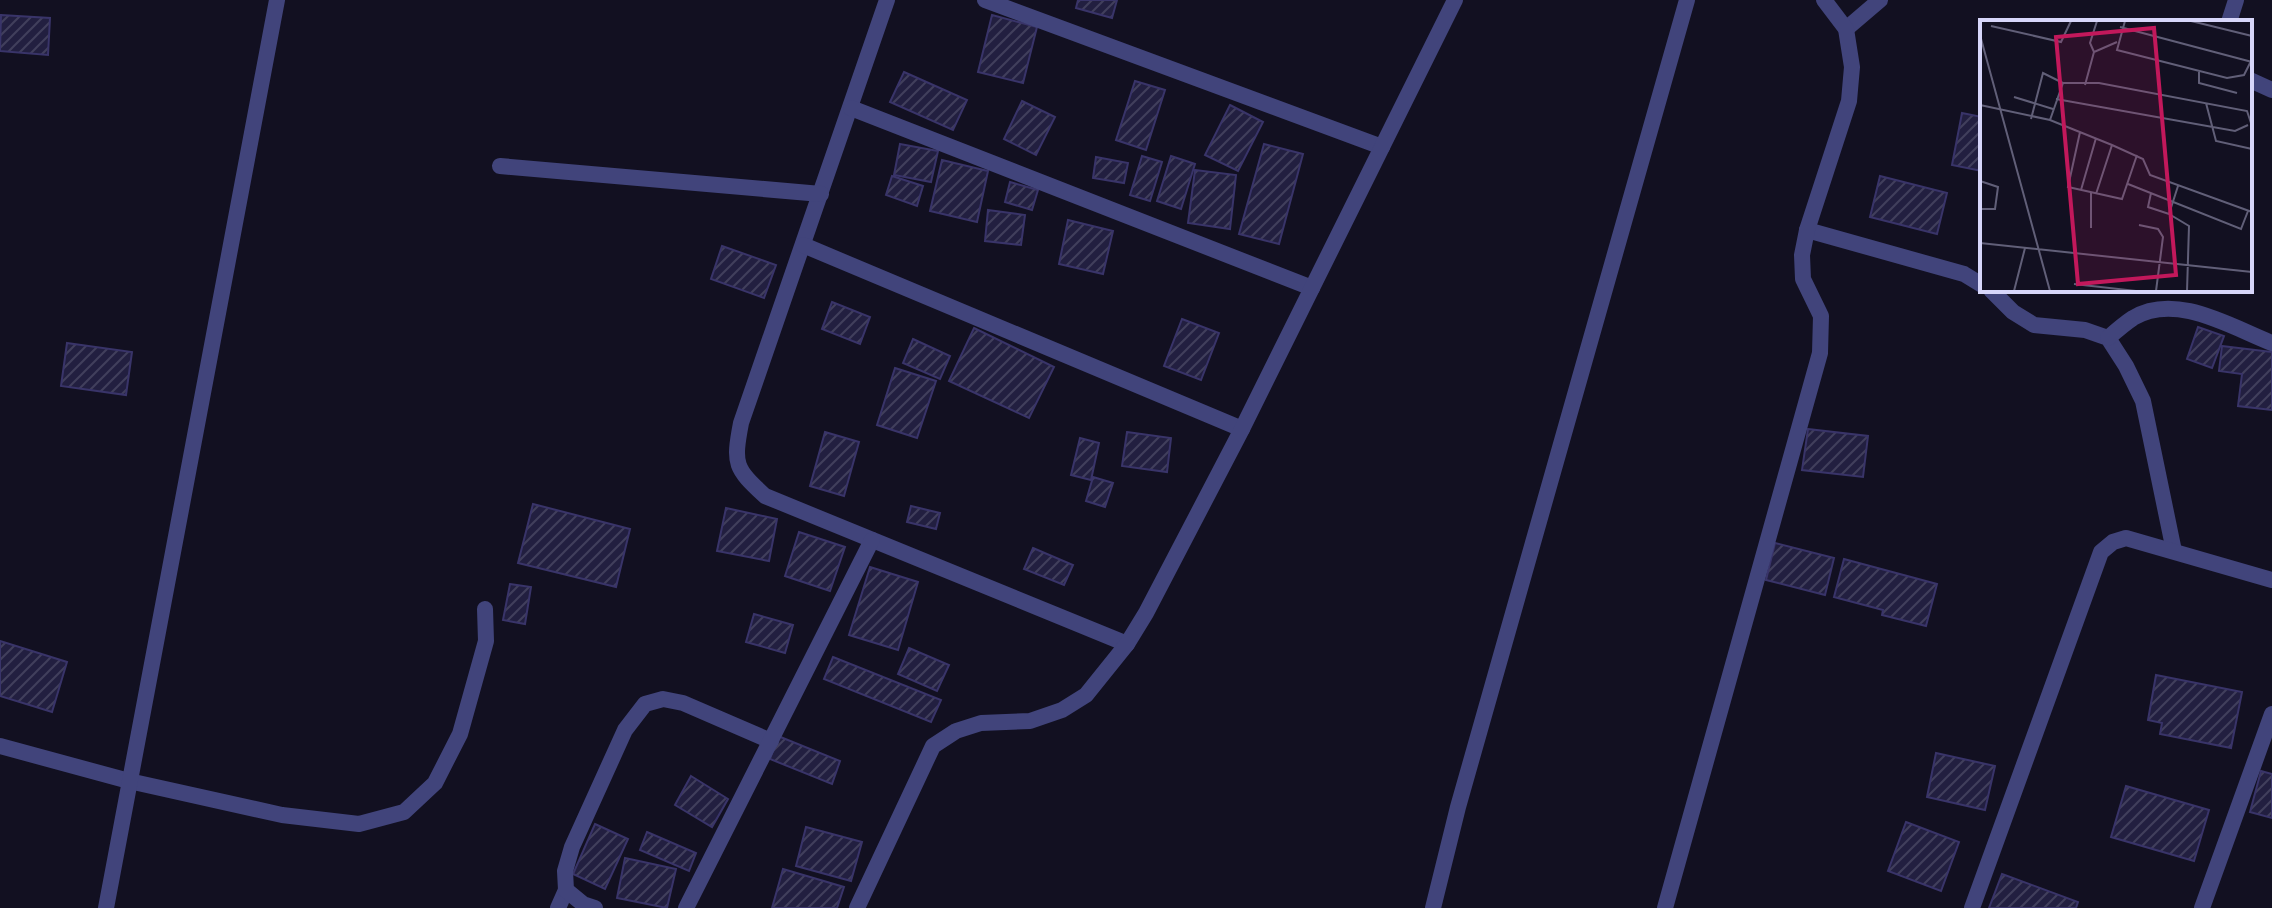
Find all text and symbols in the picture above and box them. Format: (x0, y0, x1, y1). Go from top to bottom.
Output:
inset map (1980, 20, 2252, 292)

